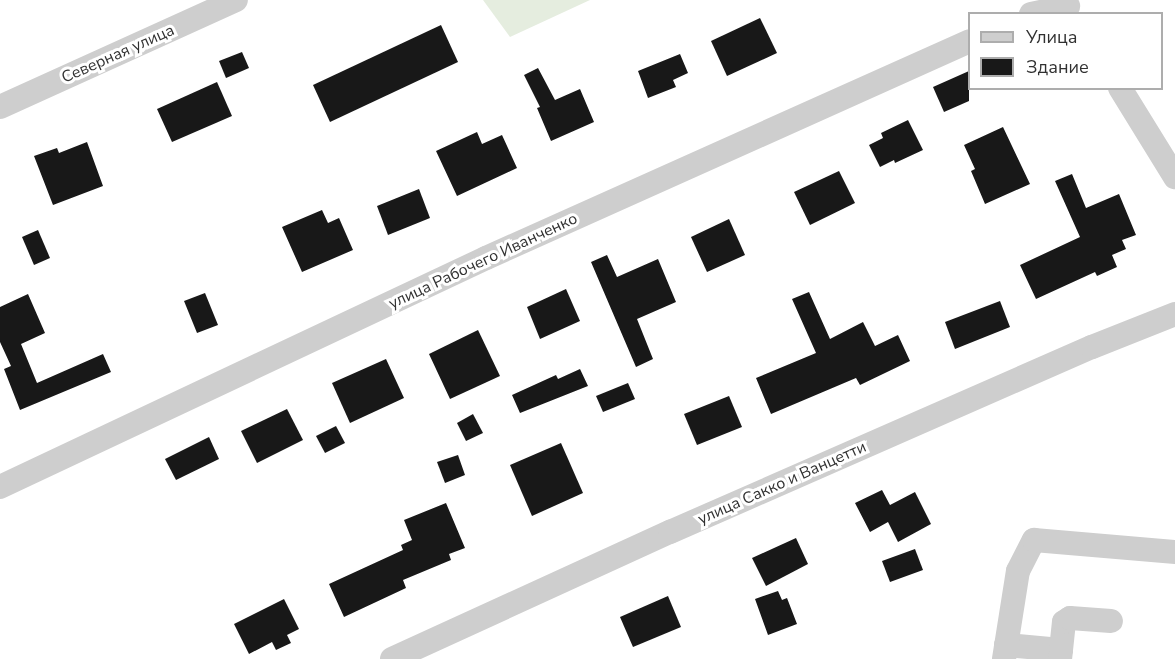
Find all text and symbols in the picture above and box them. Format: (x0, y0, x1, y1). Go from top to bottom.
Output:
legend (968, 12, 1163, 90)
street label: Северная улица (59, 21, 177, 87)
text: Улица (1026, 25, 1077, 49)
text: Здание (1026, 55, 1089, 79)
street label: улица Рабочего Иванченко (386, 209, 580, 313)
street label: улица Сакко и Ванцетти (695, 437, 869, 529)

